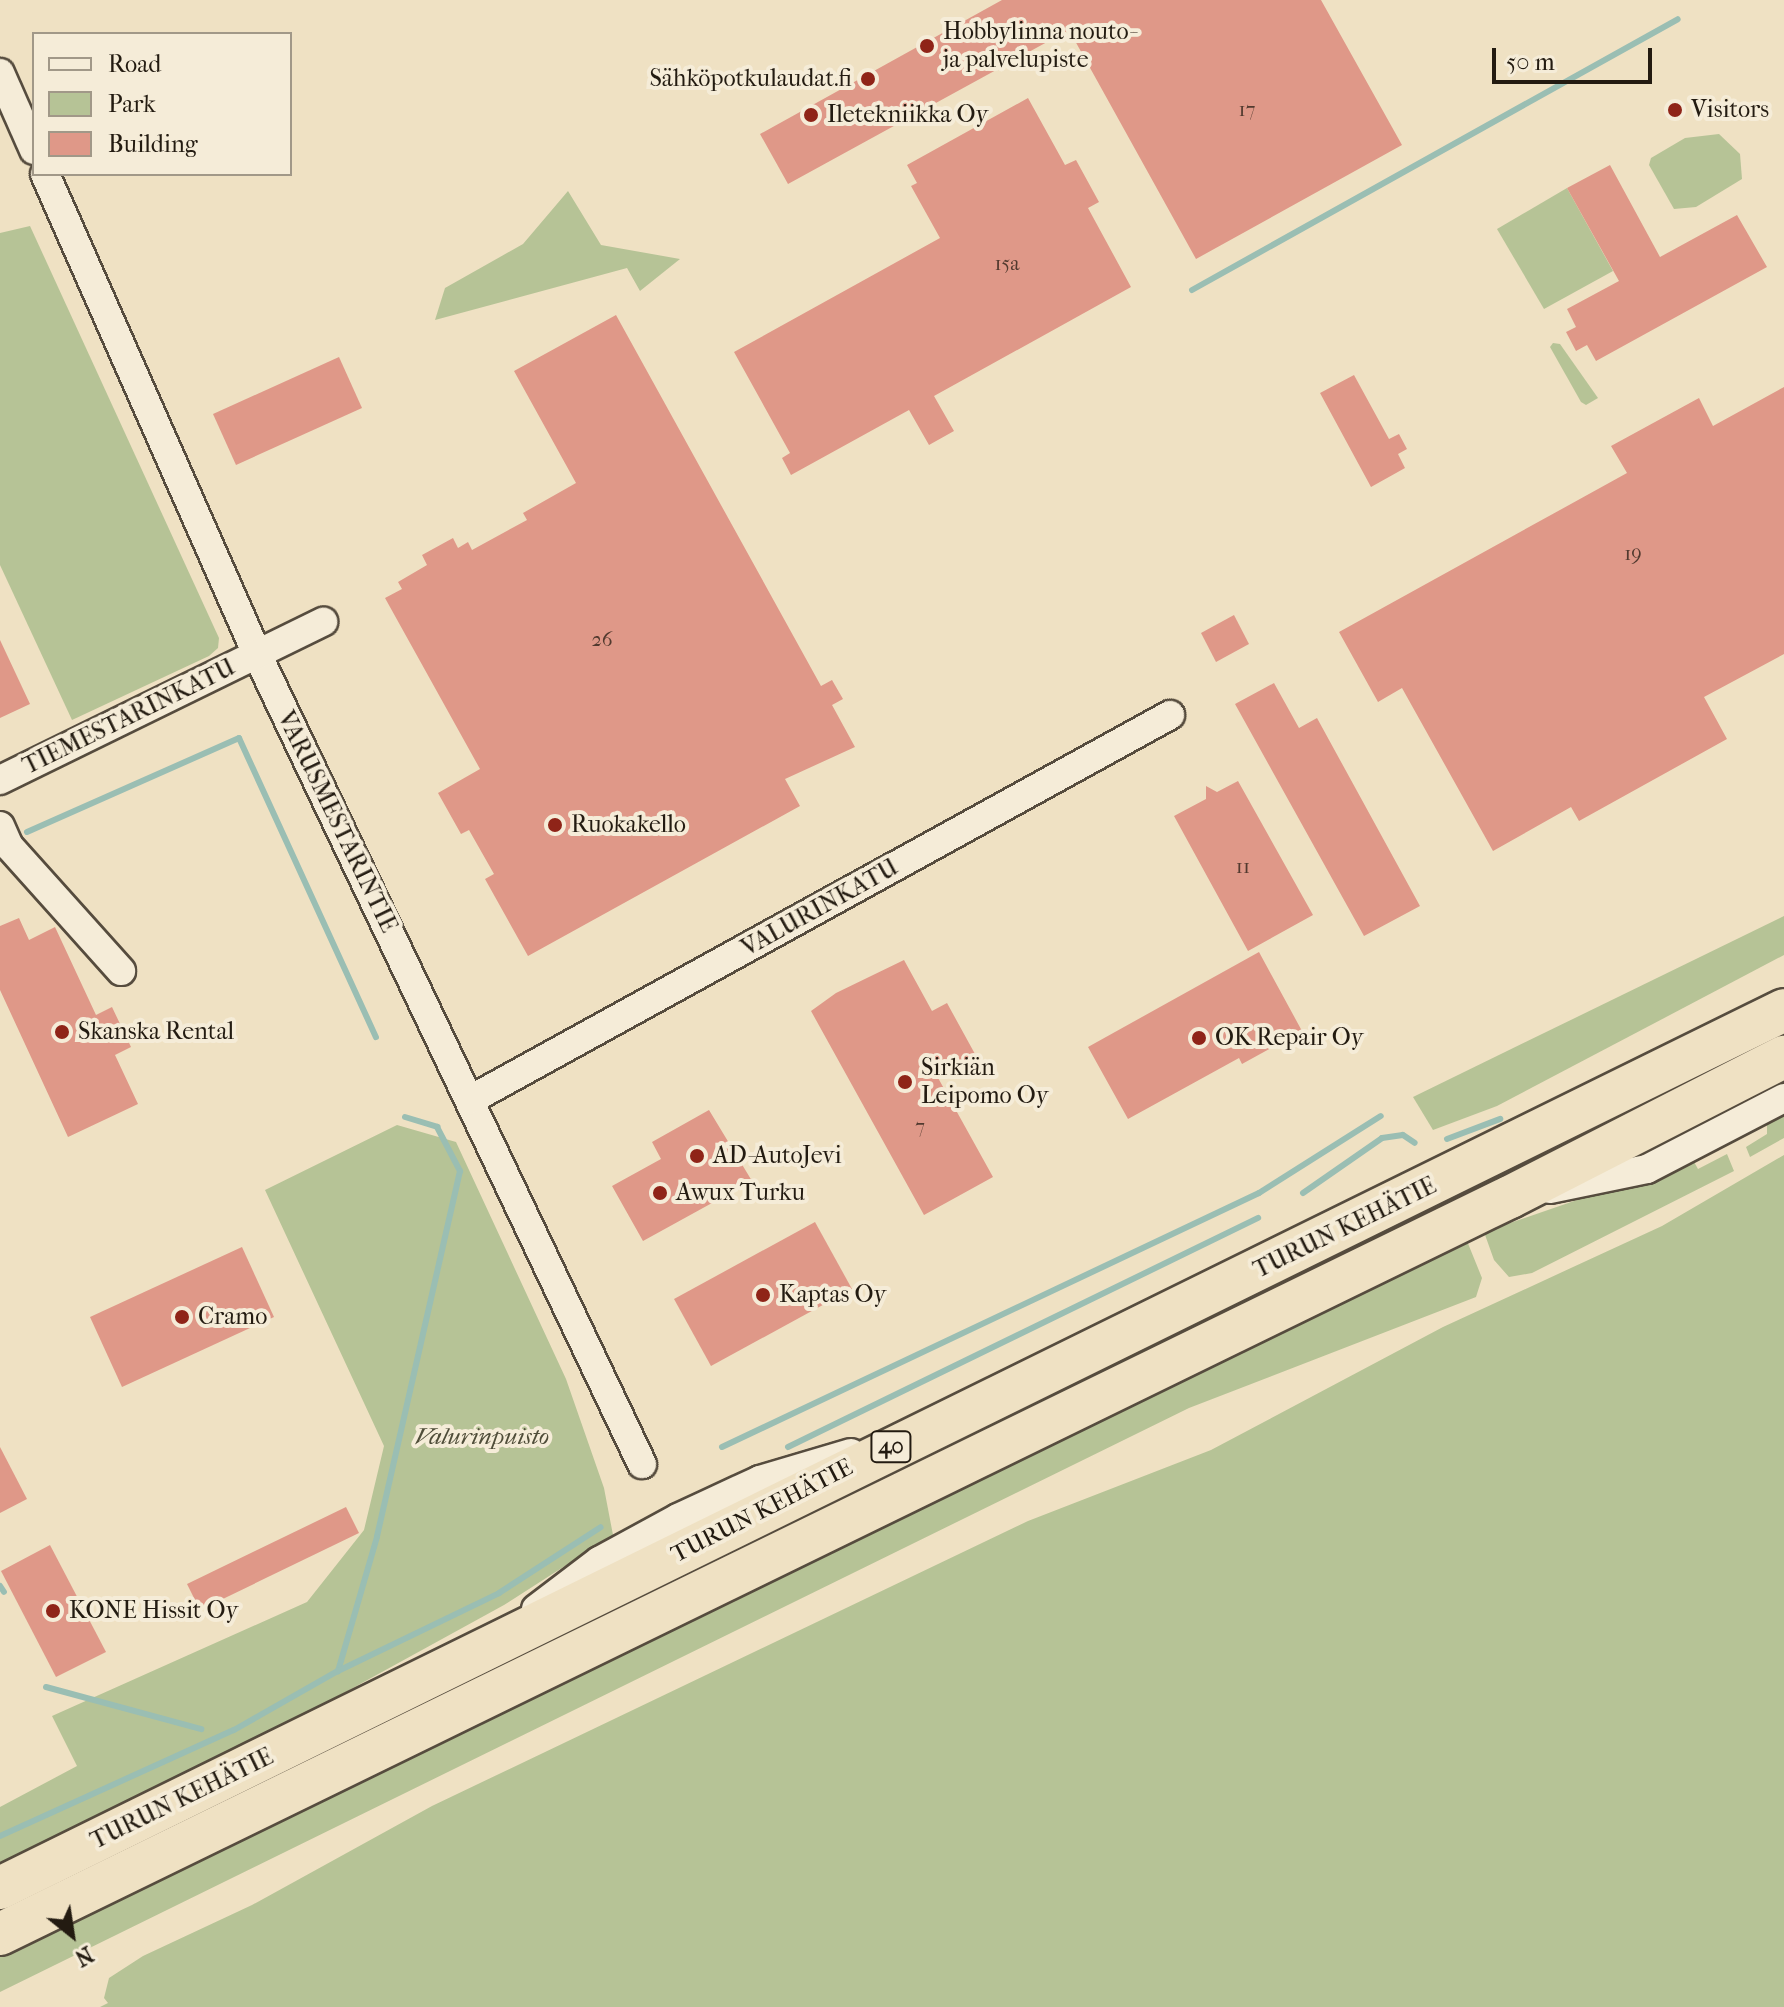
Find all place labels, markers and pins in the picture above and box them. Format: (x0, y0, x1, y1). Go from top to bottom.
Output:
place label: Hobbylinna nouto- ja palvelupiste (943, 18, 1135, 74)
marker: Hobbylinna nouto- ja palvelupiste (918, 37, 936, 55)
place label: Sähköpotkulaudat.fi (649, 65, 852, 93)
marker: Sähköpotkulaudat.fi (859, 70, 877, 88)
place label: Visitors (1691, 96, 1769, 124)
place label: Iletekniikka Oy (827, 101, 988, 129)
marker: Visitors (1666, 101, 1684, 119)
marker: Iletekniikka Oy (802, 106, 820, 124)
place label: Ruokakello (571, 811, 686, 839)
marker: Ruokakello (546, 816, 564, 834)
place label: Skanska Rental (78, 1018, 234, 1046)
marker: Skanska Rental (53, 1023, 71, 1041)
place label: OK Repair Oy (1215, 1024, 1364, 1052)
marker: OK Repair Oy (1190, 1029, 1208, 1047)
place label: Sirkiän Leipomo Oy (921, 1054, 1049, 1110)
marker: Sirkiän Leipomo Oy (896, 1073, 914, 1091)
place label: AD-AutoJevi (713, 1142, 841, 1170)
marker: AD-AutoJevi (688, 1147, 706, 1165)
place label: Awux Turku (676, 1179, 805, 1207)
marker: Awux Turku (651, 1184, 669, 1202)
place label: Kaptas Oy (779, 1281, 886, 1309)
marker: Kaptas Oy (754, 1286, 772, 1304)
place label: Cramo (198, 1303, 267, 1331)
marker: Cramo (173, 1308, 191, 1326)
place label: KONE Hissit Oy (69, 1597, 238, 1625)
marker: KONE Hissit Oy (44, 1602, 62, 1620)

